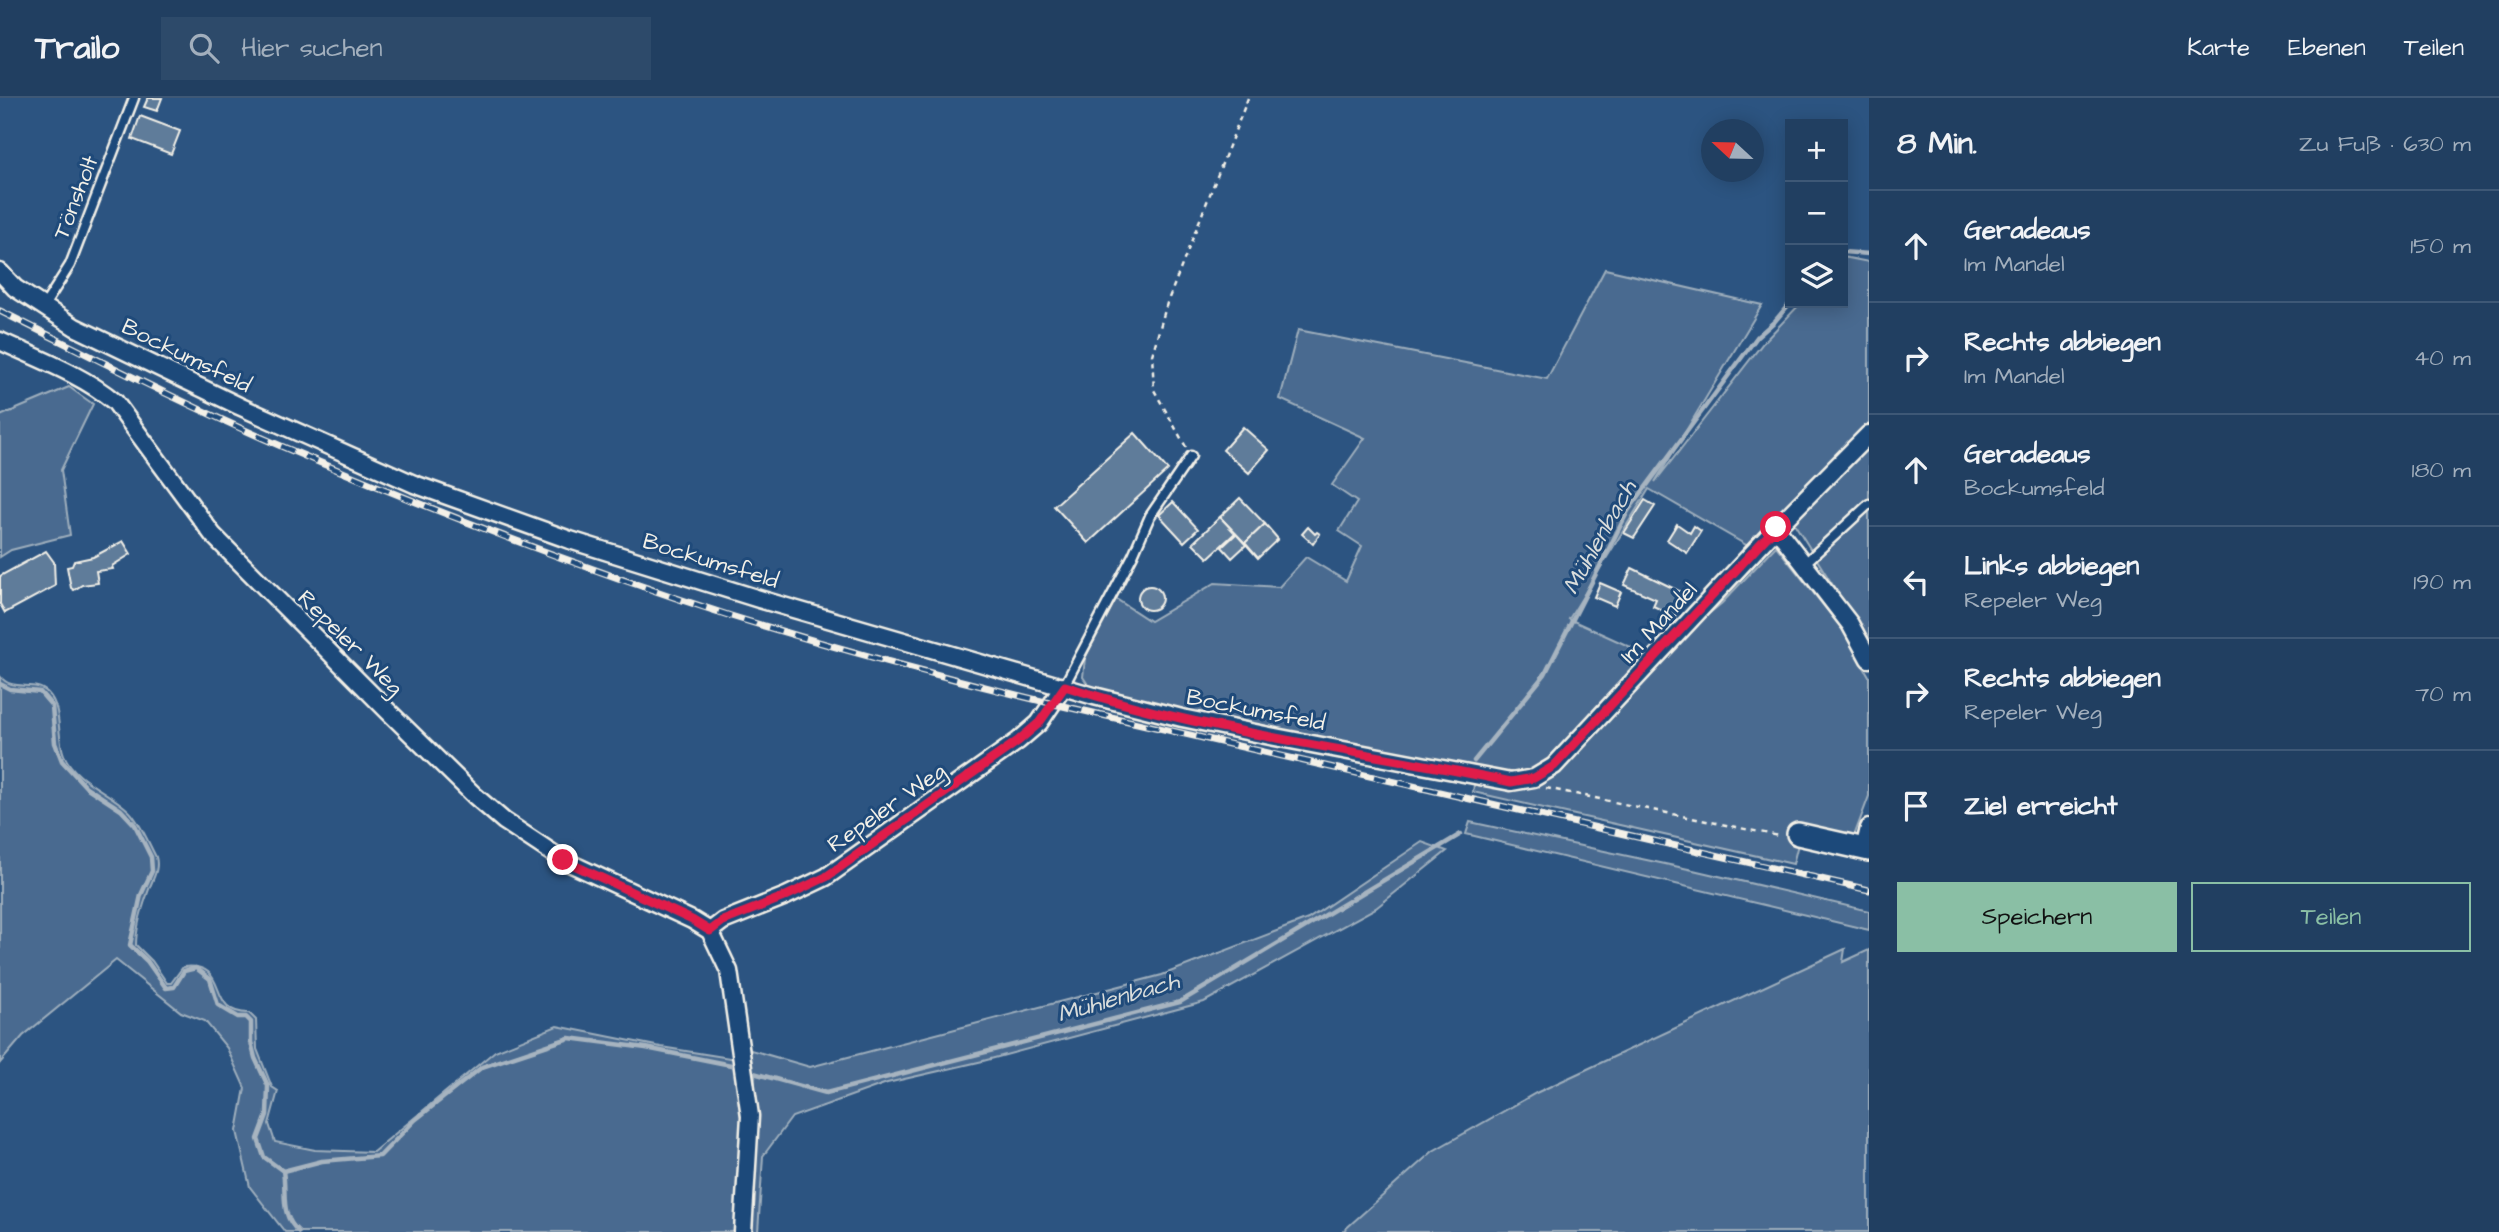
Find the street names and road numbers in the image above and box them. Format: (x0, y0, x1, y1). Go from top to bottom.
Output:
street label: Tönsholt (45, 150, 107, 244)
street label: Bockumsfeld (116, 311, 257, 401)
street label: Bockumsfeld (639, 525, 783, 597)
street label: Im Mandel (1613, 575, 1705, 670)
street label: Repeler Weg (289, 583, 410, 704)
street label: Bockumsfeld (1184, 681, 1328, 739)
street label: Repeler Weg (821, 755, 953, 861)

